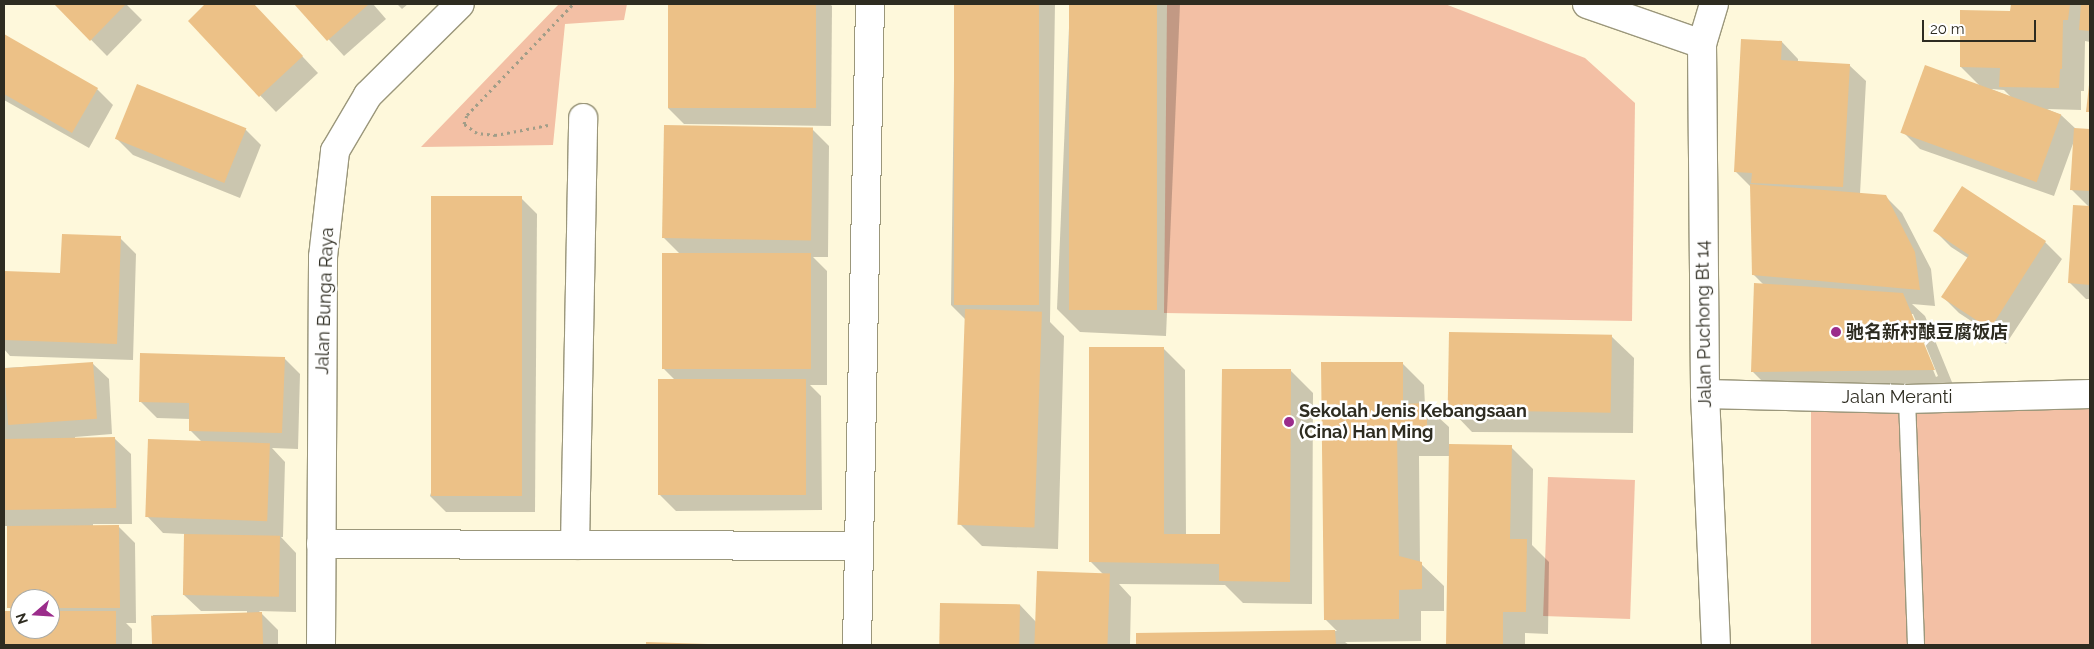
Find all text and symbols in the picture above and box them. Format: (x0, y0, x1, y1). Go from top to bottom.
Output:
scale bar (1924, 10, 2038, 42)
text: 20 m (1930, 20, 1965, 38)
street label: Jalan Bunga Raya (312, 227, 338, 375)
street label: Jalan Puchong Bt 14 (1692, 240, 1716, 408)
place label: 驰名新村酿豆腐饭店 (1846, 321, 2008, 343)
marker: 驰名新村酿豆腐饭店 (1830, 326, 1842, 338)
street label: Jalan Meranti (1842, 386, 1952, 408)
place label: Sekolah Jenis Kebangsaan (Cina) Han Ming (1299, 401, 1527, 444)
marker: Sekolah Jenis Kebangsaan (Cina) Han Ming (1283, 416, 1295, 428)
north arrow (10, 589, 60, 639)
text: N (12, 611, 31, 626)

